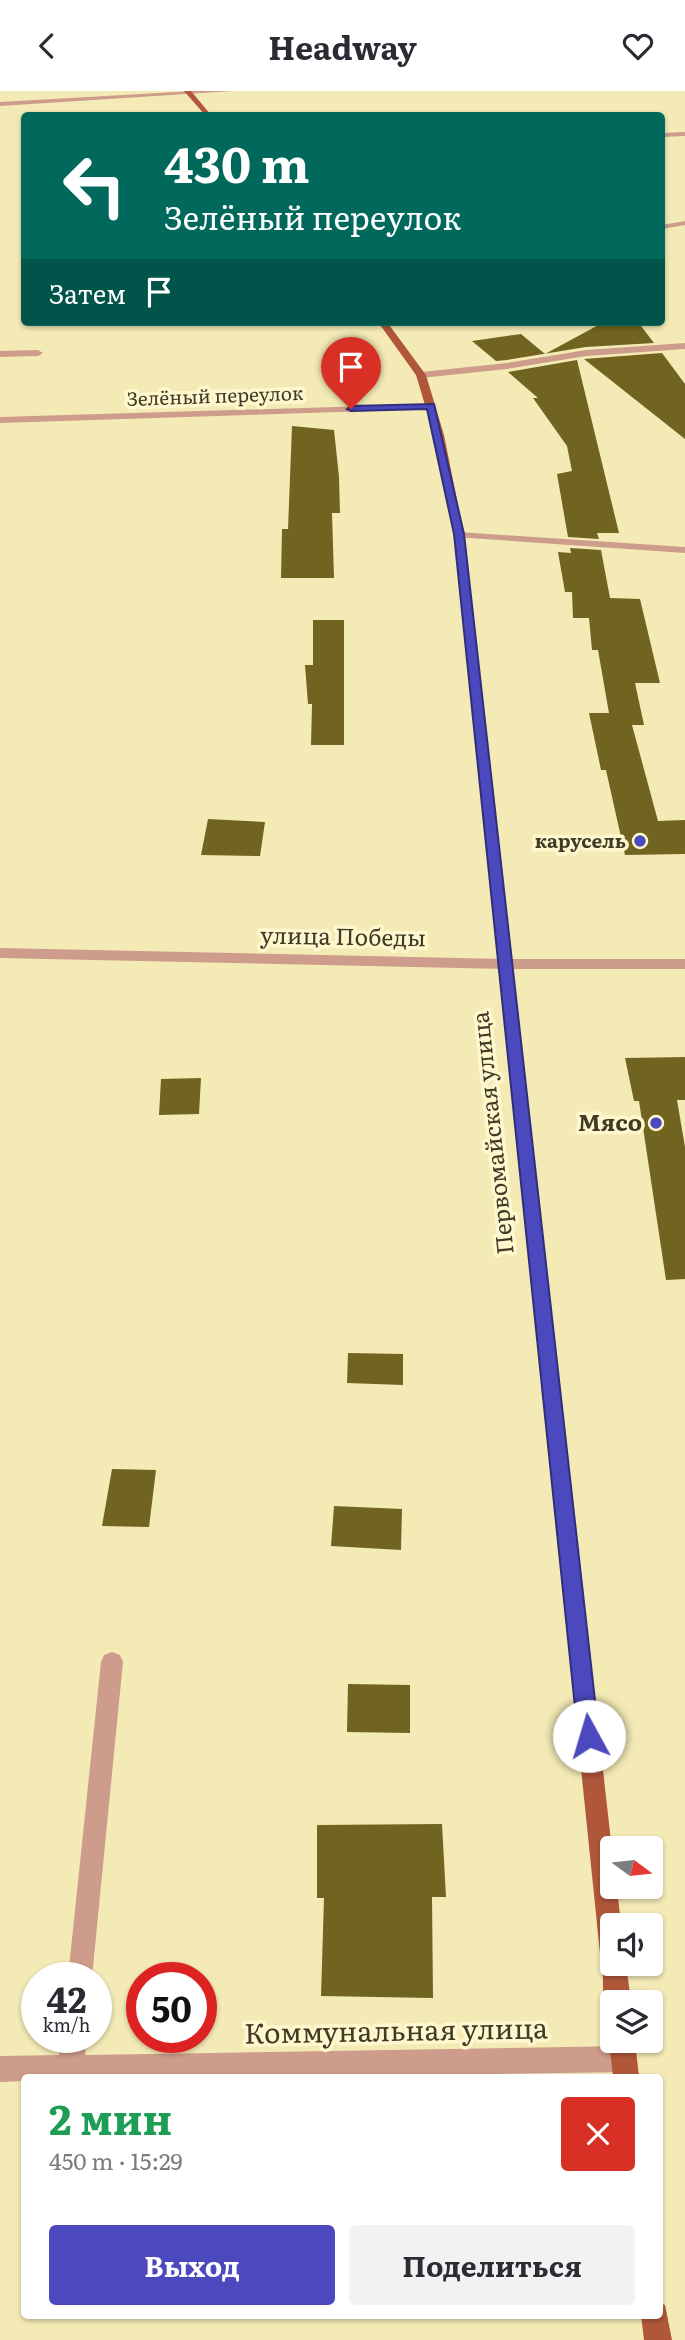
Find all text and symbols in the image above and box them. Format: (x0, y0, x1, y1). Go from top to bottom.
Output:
text: Headway (268, 22, 417, 70)
icon: back (28, 27, 66, 65)
icon: heart (619, 27, 657, 65)
text: 430 m (164, 125, 310, 198)
icon: left (49, 140, 140, 231)
text: Зелёный переулок (164, 192, 461, 240)
text: Затем (49, 273, 126, 312)
icon: arrive (140, 273, 178, 311)
pin (321, 337, 381, 409)
icon: arrive (332, 348, 370, 386)
street label: Зелёный переулок (126, 378, 304, 412)
place label: карусель (535, 826, 626, 854)
marker: карусель (632, 833, 648, 849)
street label: улица Победы (260, 917, 426, 953)
street label: Первомайская улица (461, 1009, 521, 1256)
place label: Мясо (578, 1104, 642, 1138)
marker: Мясо (648, 1115, 664, 1131)
position arrow (552, 1699, 626, 1773)
north arrow (600, 1836, 663, 1899)
map controls (600, 1836, 663, 2053)
button: sound (600, 1913, 663, 1976)
speed limit sign: 50 (126, 1962, 217, 2053)
text: 42 (47, 1972, 86, 2024)
button: layers (600, 1990, 663, 2053)
street label: Коммунальная улица (244, 2005, 548, 2053)
text: km/h (43, 2011, 90, 2038)
text: 2 мин (49, 2086, 172, 2148)
button: close (561, 2097, 635, 2171)
text: 450 m · 15:29 (49, 2143, 183, 2177)
button: Выход (49, 2225, 335, 2305)
button: Поделиться (349, 2225, 635, 2305)

